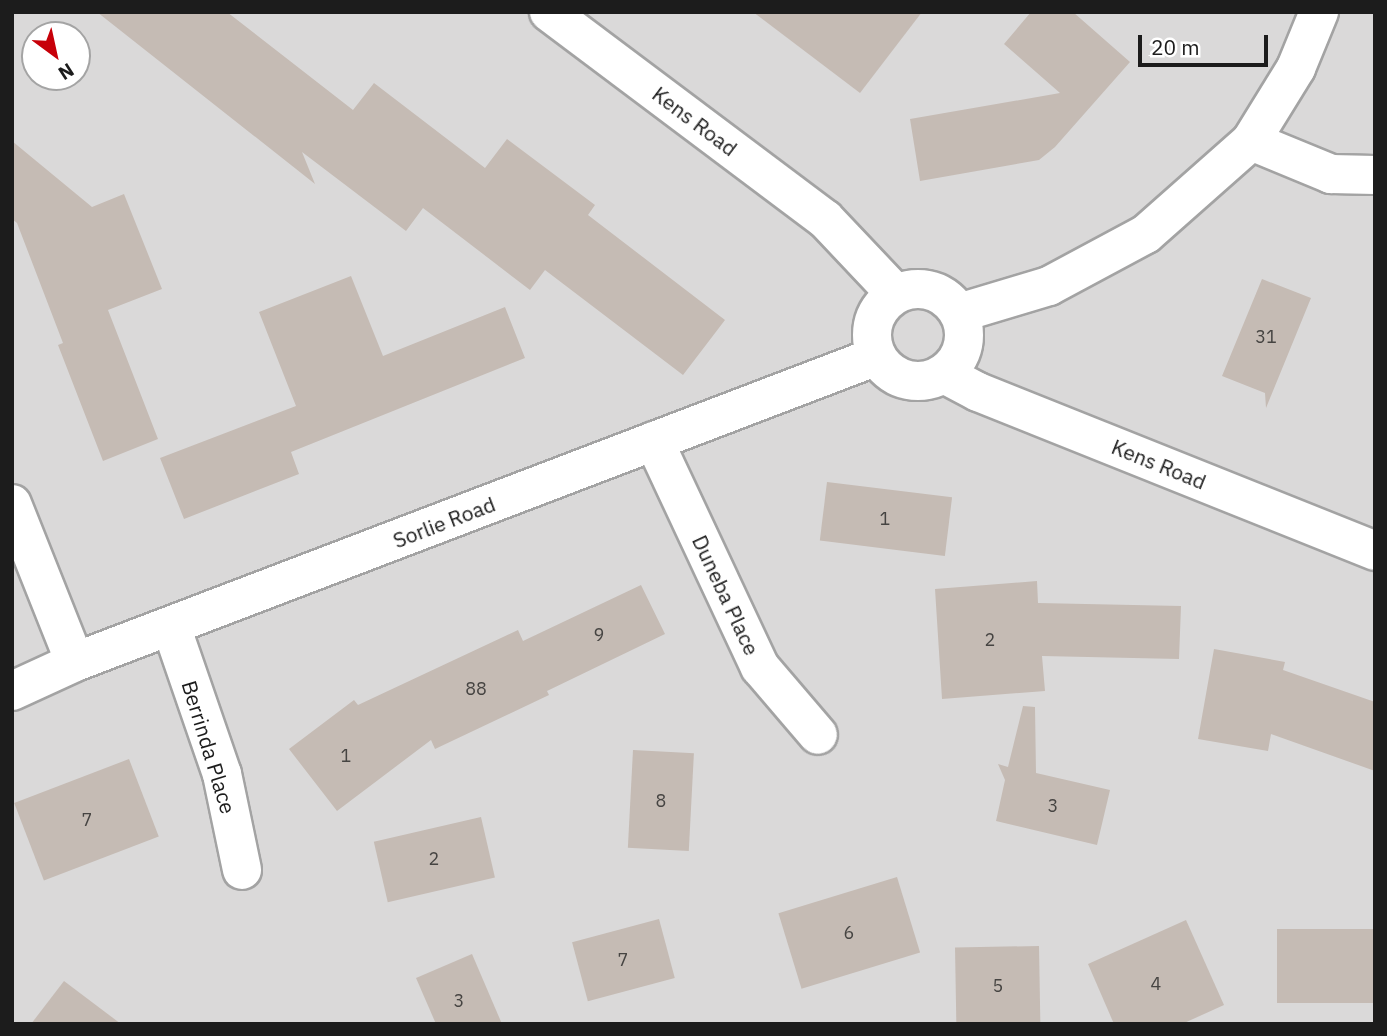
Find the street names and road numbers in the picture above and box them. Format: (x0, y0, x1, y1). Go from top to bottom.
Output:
street label: Kens Road (648, 81, 742, 161)
street label: Kens Road (1108, 434, 1210, 494)
street label: Sorlie Road (389, 491, 499, 553)
street label: Duneba Place (687, 531, 765, 659)
street label: Berrinda Place (177, 677, 241, 817)

